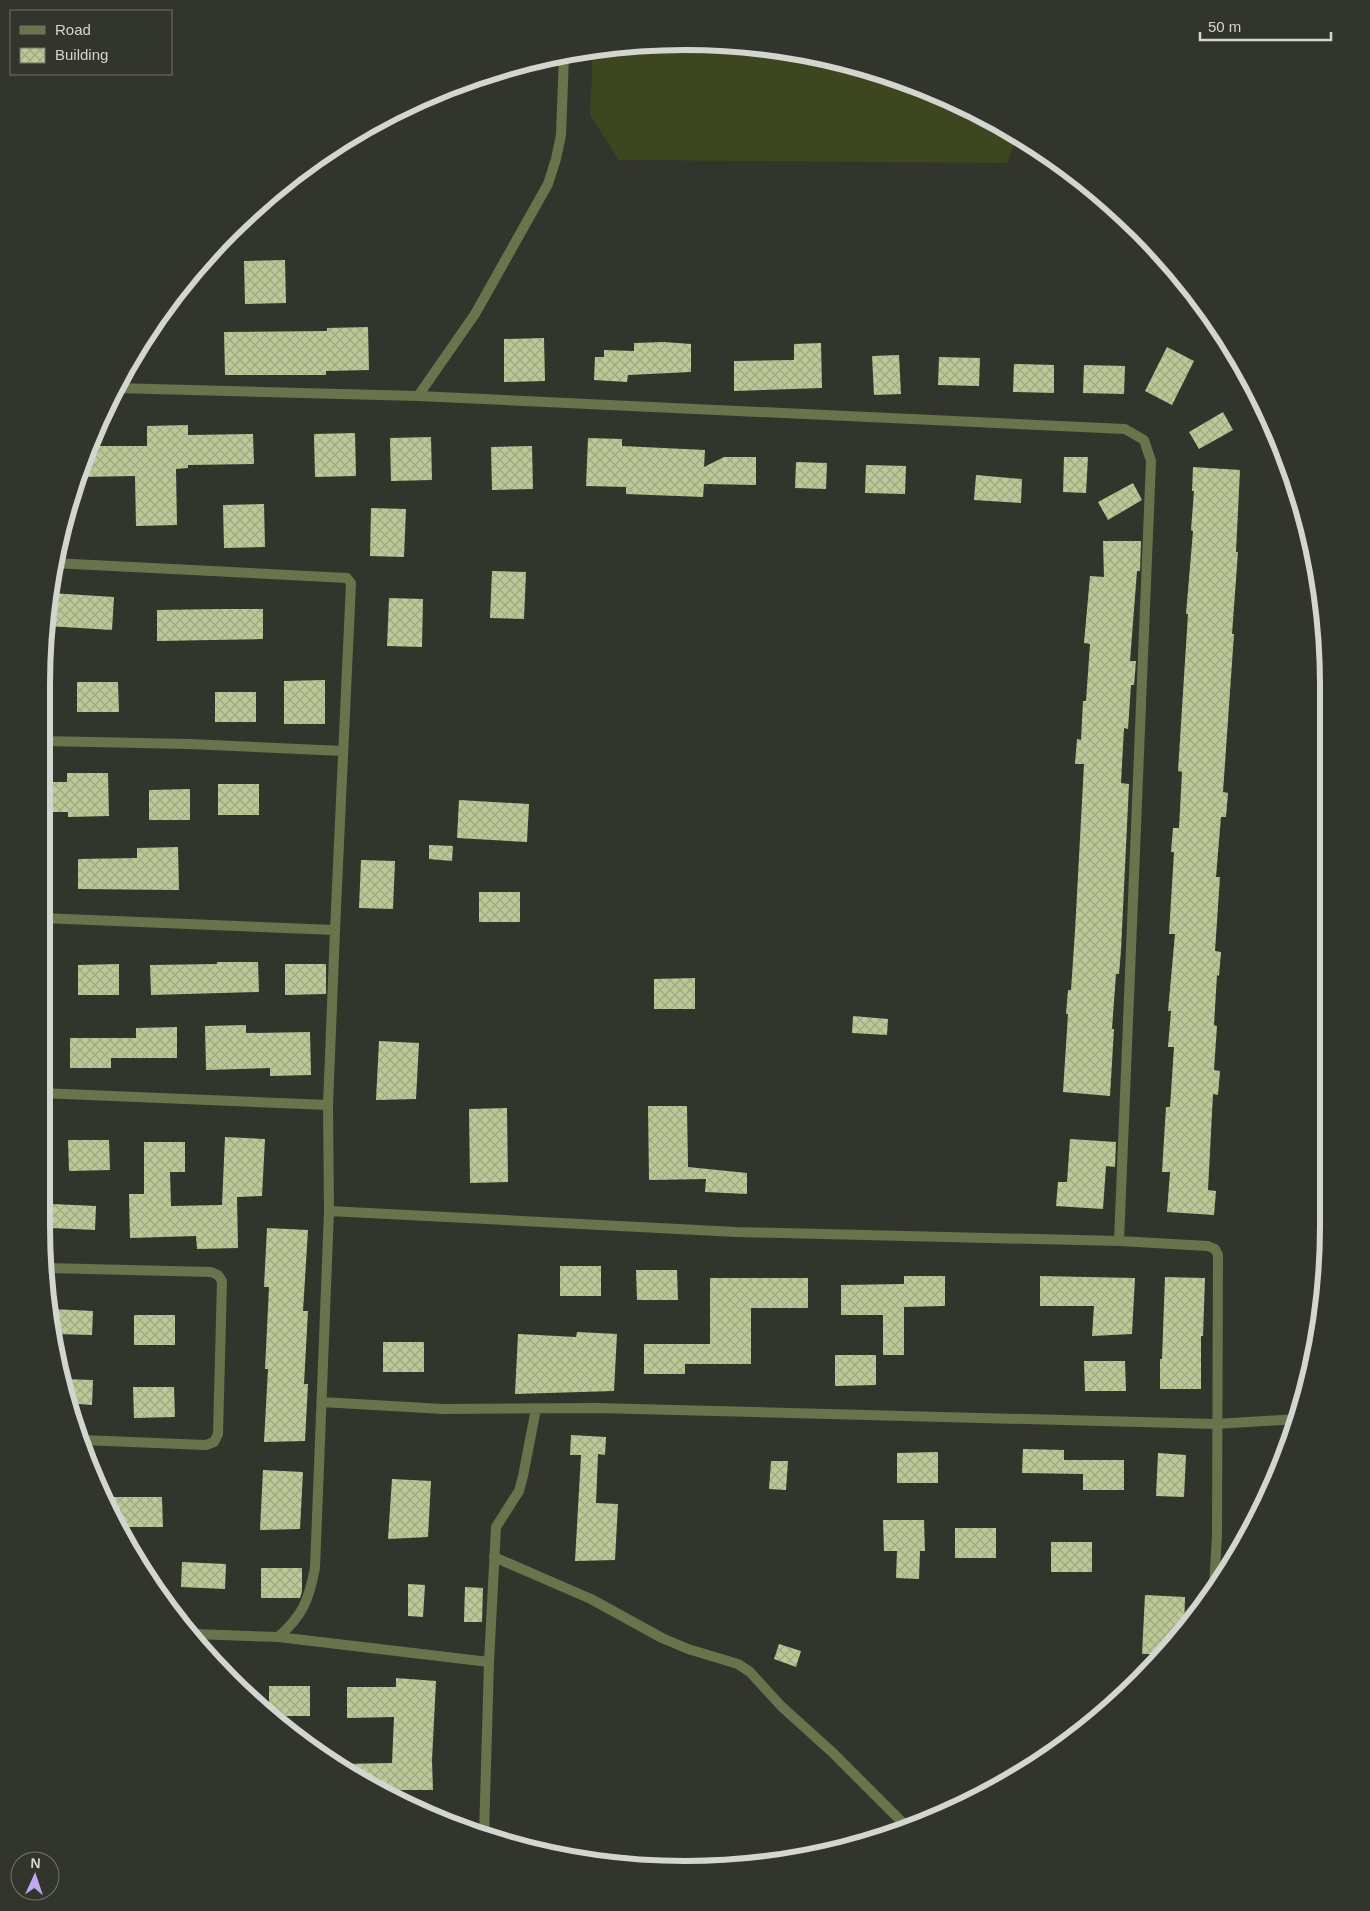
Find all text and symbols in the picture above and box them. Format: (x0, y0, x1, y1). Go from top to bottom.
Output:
legend (10, 10, 172, 75)
scale bar (1200, 10, 1331, 42)
text: 50 m (1208, 18, 1241, 35)
text: Road (55, 21, 91, 38)
text: Building (55, 46, 108, 63)
north arrow (10, 1851, 60, 1901)
text: N (30, 1855, 41, 1871)

